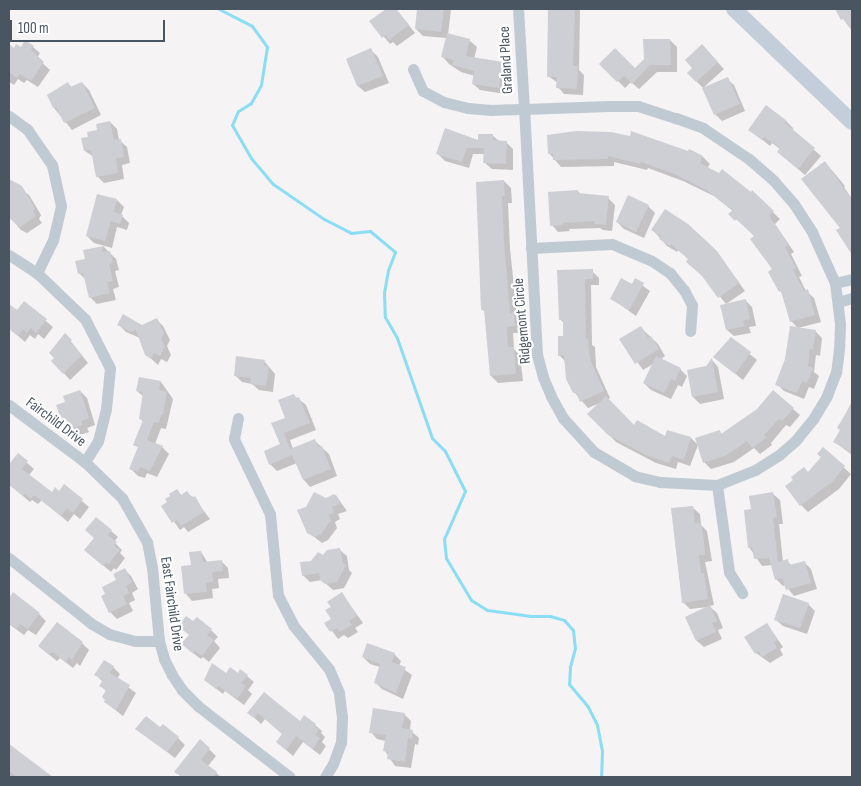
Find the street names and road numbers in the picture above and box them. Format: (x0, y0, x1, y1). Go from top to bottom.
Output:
street label: Graland Place (495, 26, 517, 94)
street label: Ridgemont Circle (509, 277, 535, 365)
street label: Fairchild Drive (22, 393, 90, 451)
street label: East Fairchild Drive (156, 556, 188, 652)

